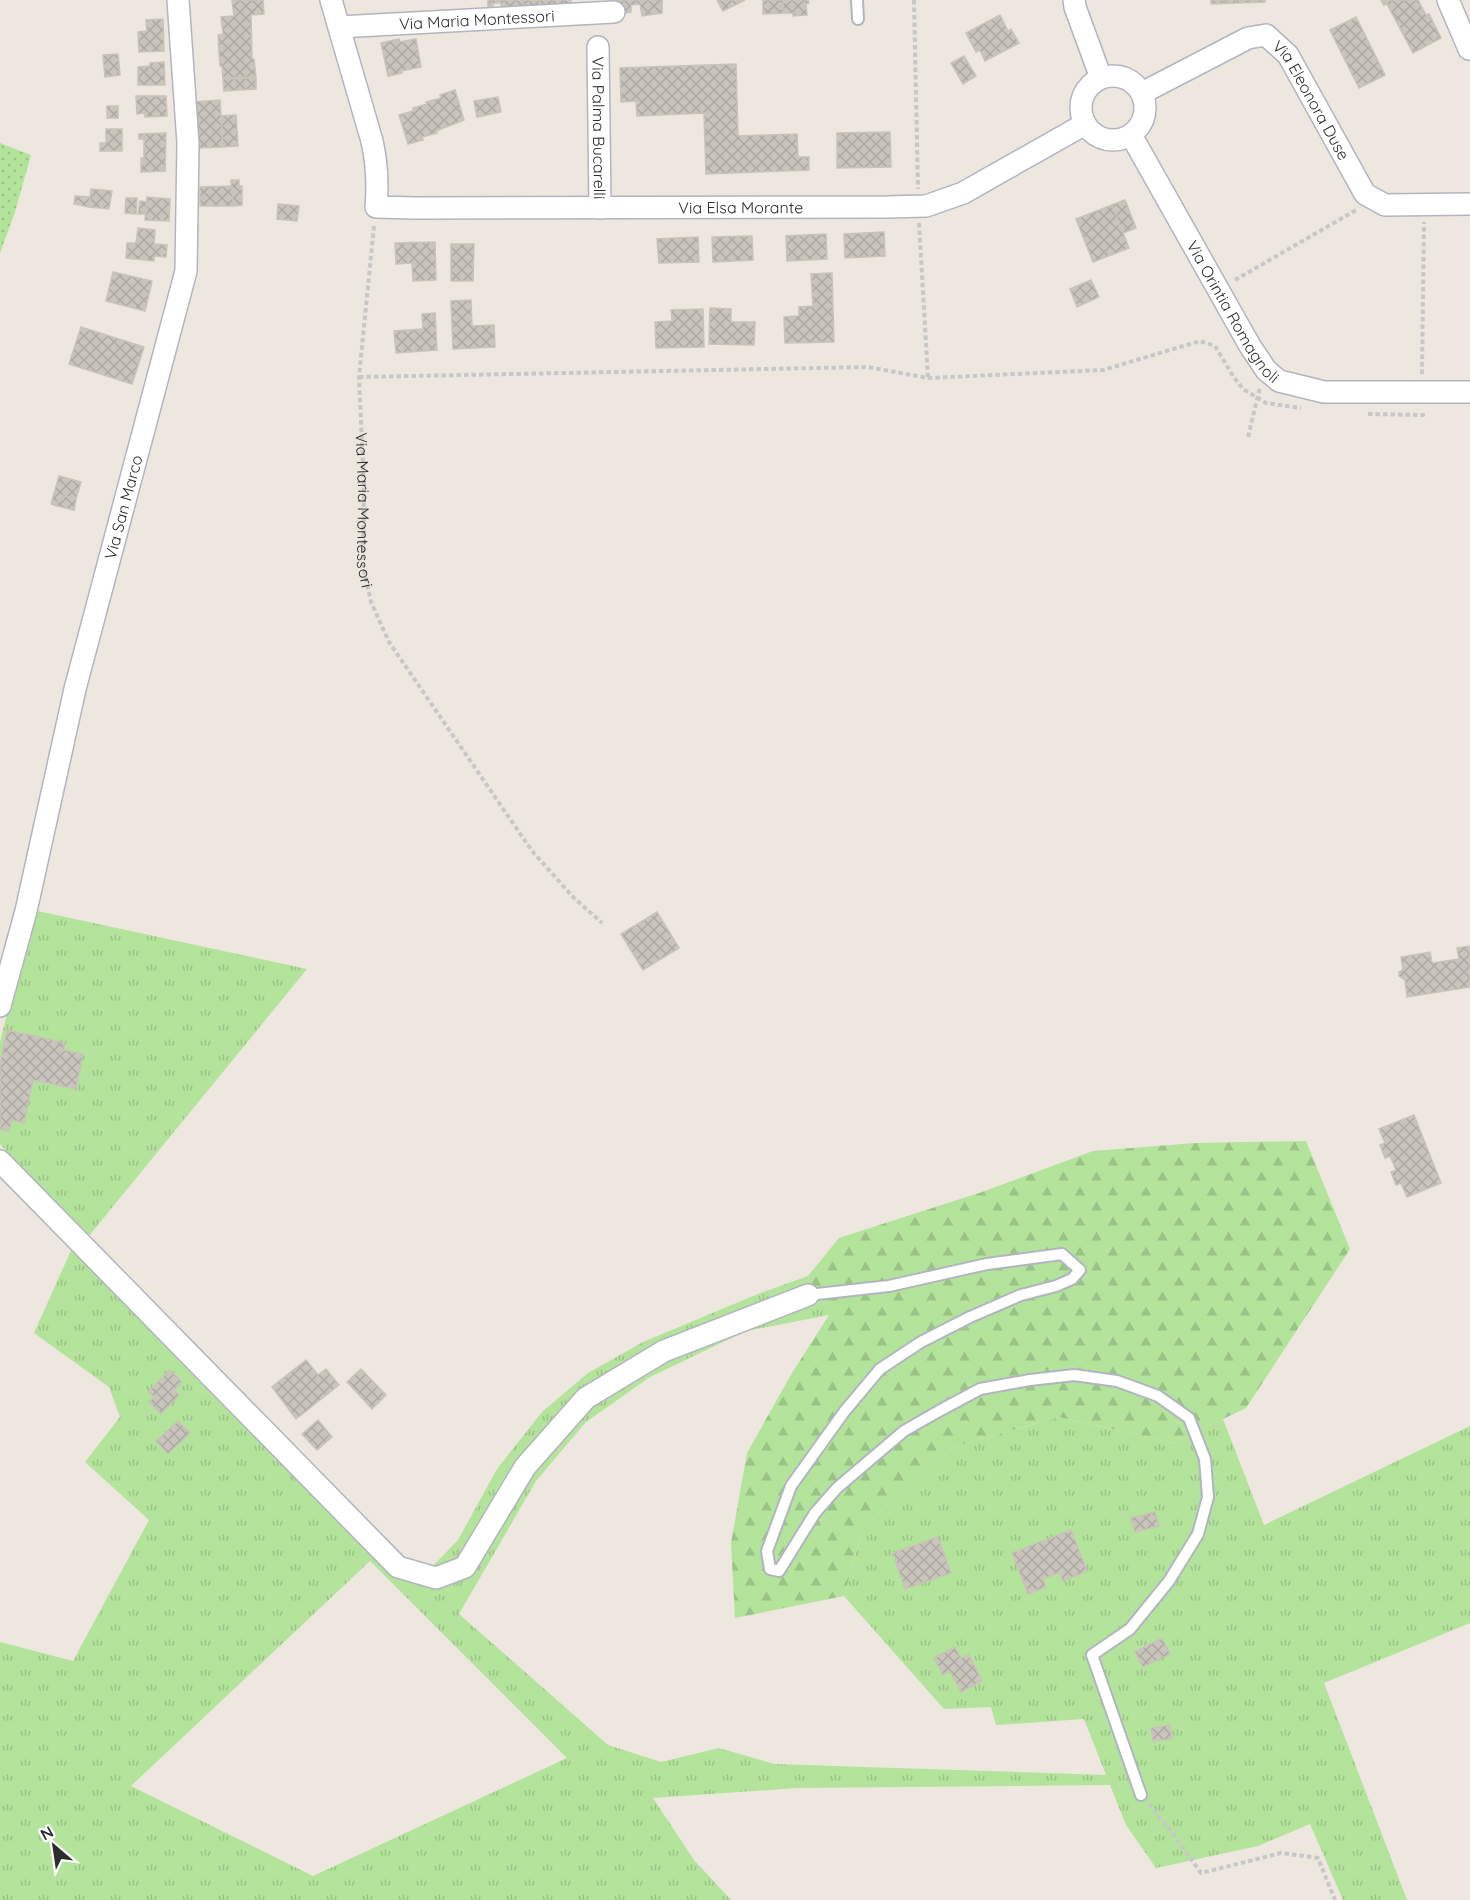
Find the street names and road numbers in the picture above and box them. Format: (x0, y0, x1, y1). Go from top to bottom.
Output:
street label: Via Maria Montessori (399, 5, 555, 34)
street label: Via Eleonora Duse (1269, 36, 1354, 163)
street label: Via Palma Bucarelli (588, 56, 610, 200)
street label: Via Elsa Morante (678, 197, 803, 217)
street label: Via Orintia Romagnoli (1182, 237, 1283, 387)
street label: Via Maria Montessori (352, 432, 378, 590)
street label: Via San Marco (100, 453, 147, 562)

